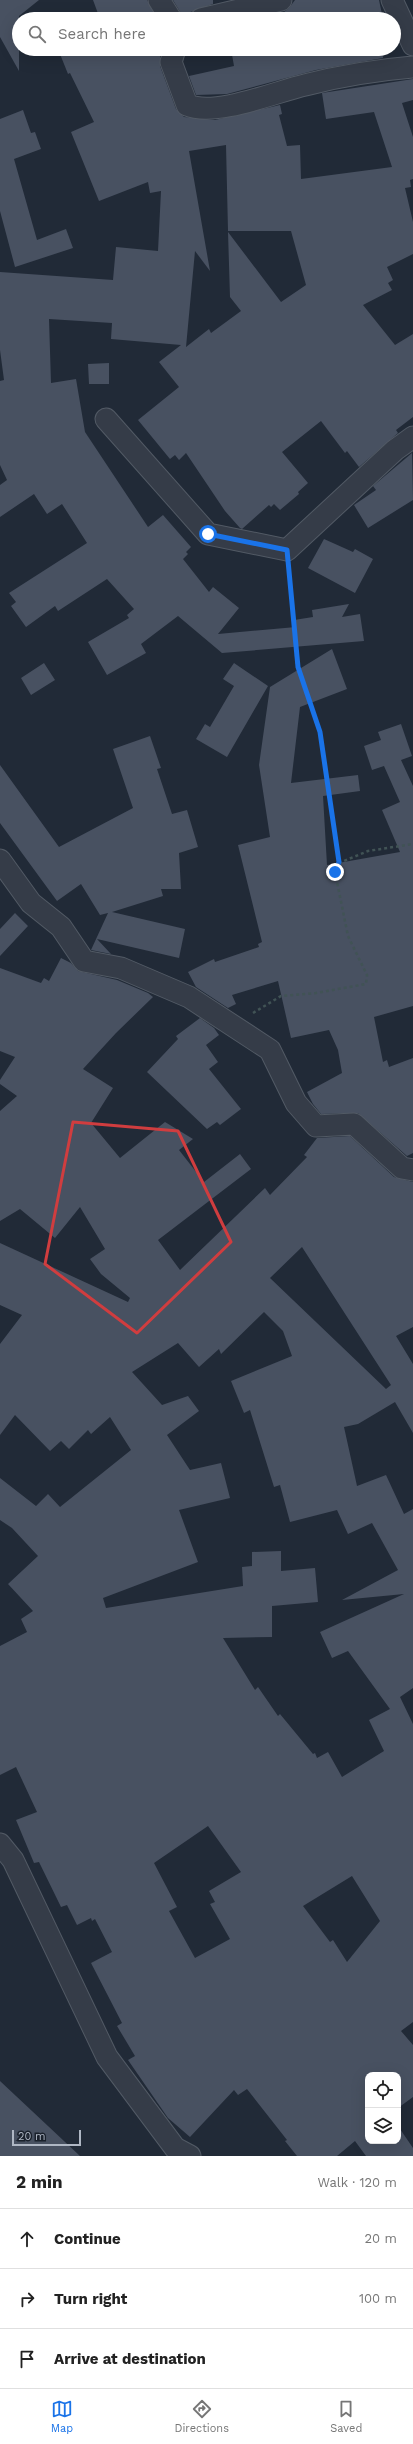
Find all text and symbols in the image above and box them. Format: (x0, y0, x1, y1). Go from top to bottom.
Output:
search box (12, 12, 401, 56)
icon: search (26, 23, 48, 45)
text: Search here (58, 25, 146, 43)
route start (199, 525, 217, 543)
route end (326, 863, 344, 881)
map controls (365, 2072, 401, 2144)
button: locate (365, 2072, 401, 2108)
button: layers (365, 2108, 401, 2144)
scale bar (12, 2128, 81, 2147)
text: 20 m (18, 2130, 46, 2143)
text: 2 min (16, 2172, 62, 2192)
text: Walk · 120 m (318, 2175, 397, 2190)
icon: ahead (16, 2228, 38, 2250)
text: Continue (54, 2230, 121, 2248)
text: 20 m (365, 2231, 397, 2246)
icon: right (16, 2288, 38, 2310)
text: Turn right (54, 2290, 127, 2308)
text: 100 m (359, 2291, 397, 2306)
icon: arrive (16, 2348, 38, 2370)
text: Arrive at destination (54, 2350, 206, 2368)
tab: Map (51, 2398, 73, 2435)
tab: Directions (175, 2398, 229, 2435)
tab: Saved (330, 2398, 362, 2435)

